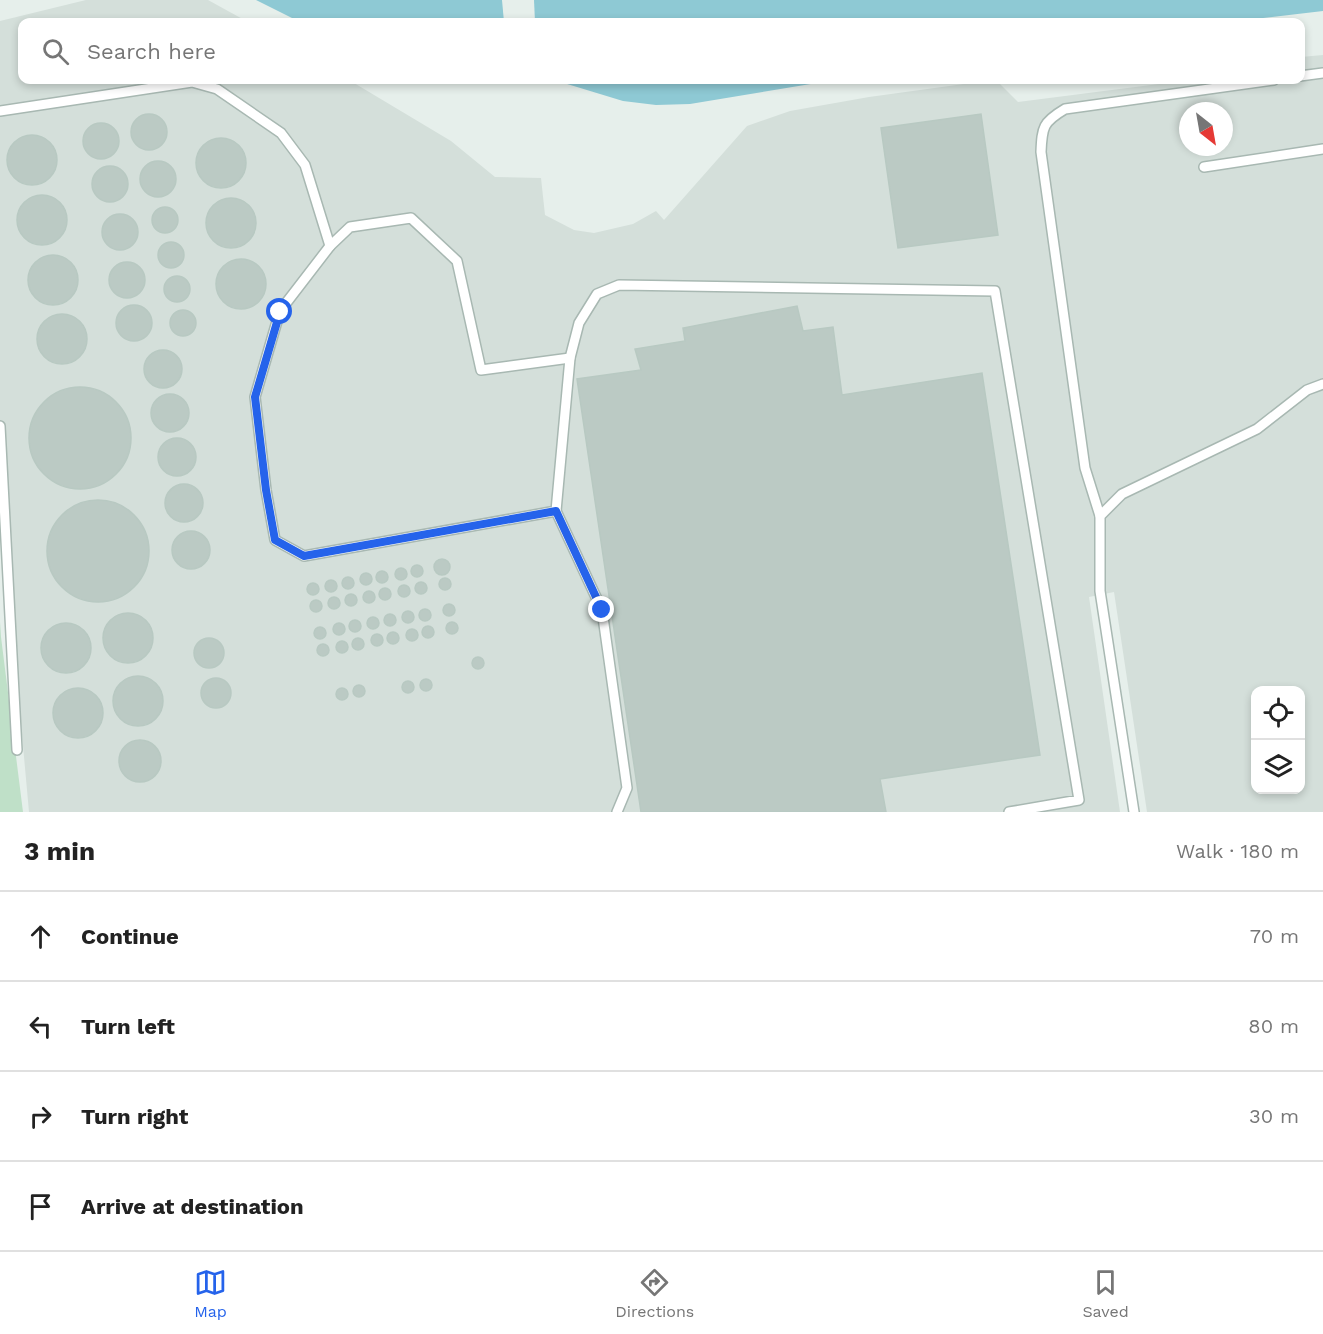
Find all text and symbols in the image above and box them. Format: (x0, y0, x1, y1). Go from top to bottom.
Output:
search box (18, 18, 1305, 84)
icon: search (39, 35, 72, 68)
text: Search here (87, 39, 216, 64)
north arrow (1179, 102, 1233, 156)
route start (266, 298, 292, 324)
route end (588, 596, 614, 622)
map controls (1251, 686, 1305, 794)
button: locate (1251, 686, 1305, 740)
button: layers (1251, 740, 1305, 794)
text: 3 min (24, 836, 95, 866)
text: Walk · 180 m (1176, 839, 1299, 863)
icon: ahead (24, 920, 57, 953)
text: Continue (81, 924, 179, 949)
text: 70 m (1250, 924, 1299, 948)
icon: left (24, 1010, 57, 1043)
text: Turn left (81, 1014, 175, 1039)
text: 80 m (1248, 1014, 1299, 1038)
icon: right (24, 1100, 57, 1133)
text: Turn right (81, 1104, 188, 1129)
text: 30 m (1249, 1104, 1299, 1128)
icon: arrive (24, 1190, 57, 1223)
text: Arrive at destination (81, 1194, 304, 1219)
tab: Map (194, 1266, 227, 1321)
tab: Directions (615, 1266, 694, 1321)
tab: Saved (1082, 1266, 1129, 1321)

